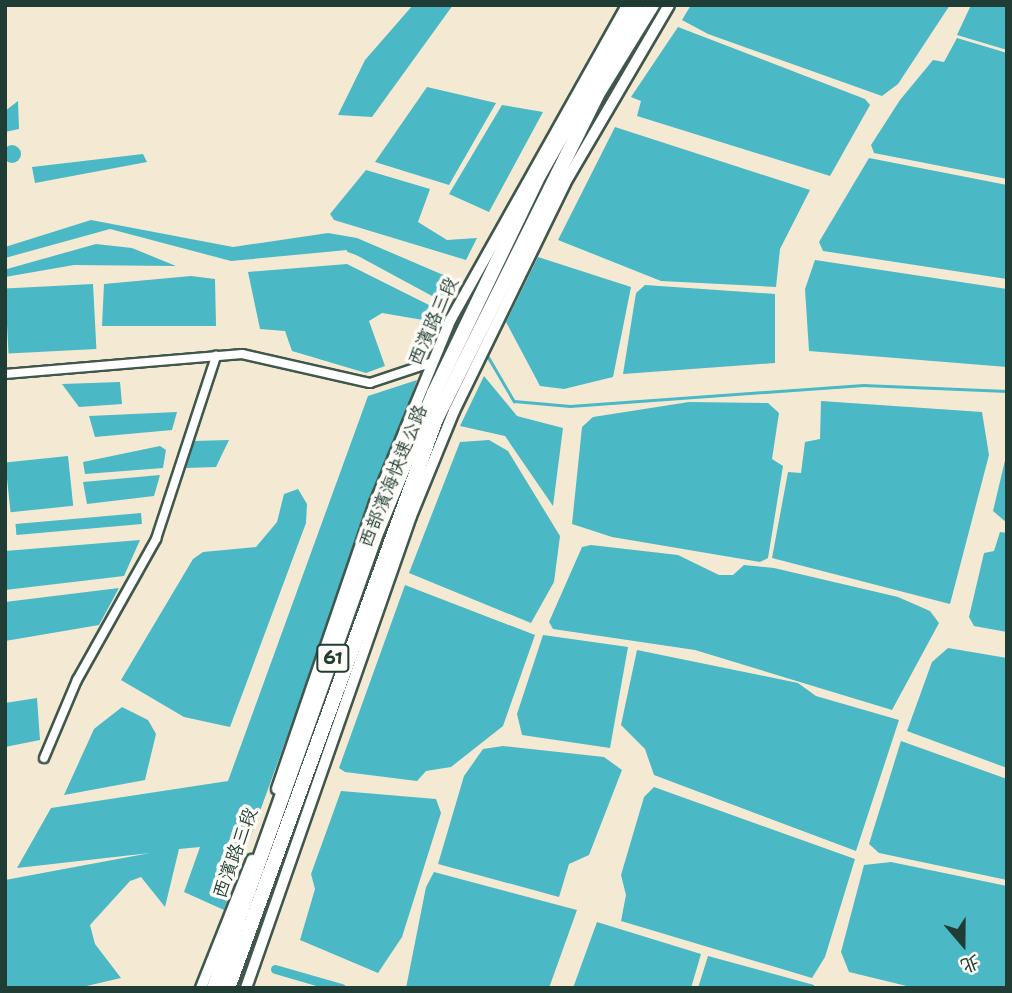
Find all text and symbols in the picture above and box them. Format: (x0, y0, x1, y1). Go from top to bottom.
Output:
street label: 西濱路三段 (403, 273, 463, 369)
street label: 西部濱海快速公路 (354, 401, 432, 551)
road number: 61 (316, 644, 350, 672)
street label: 西濱路三段 (208, 804, 262, 902)
north arrow (928, 909, 998, 979)
text: 北 (957, 949, 984, 979)

